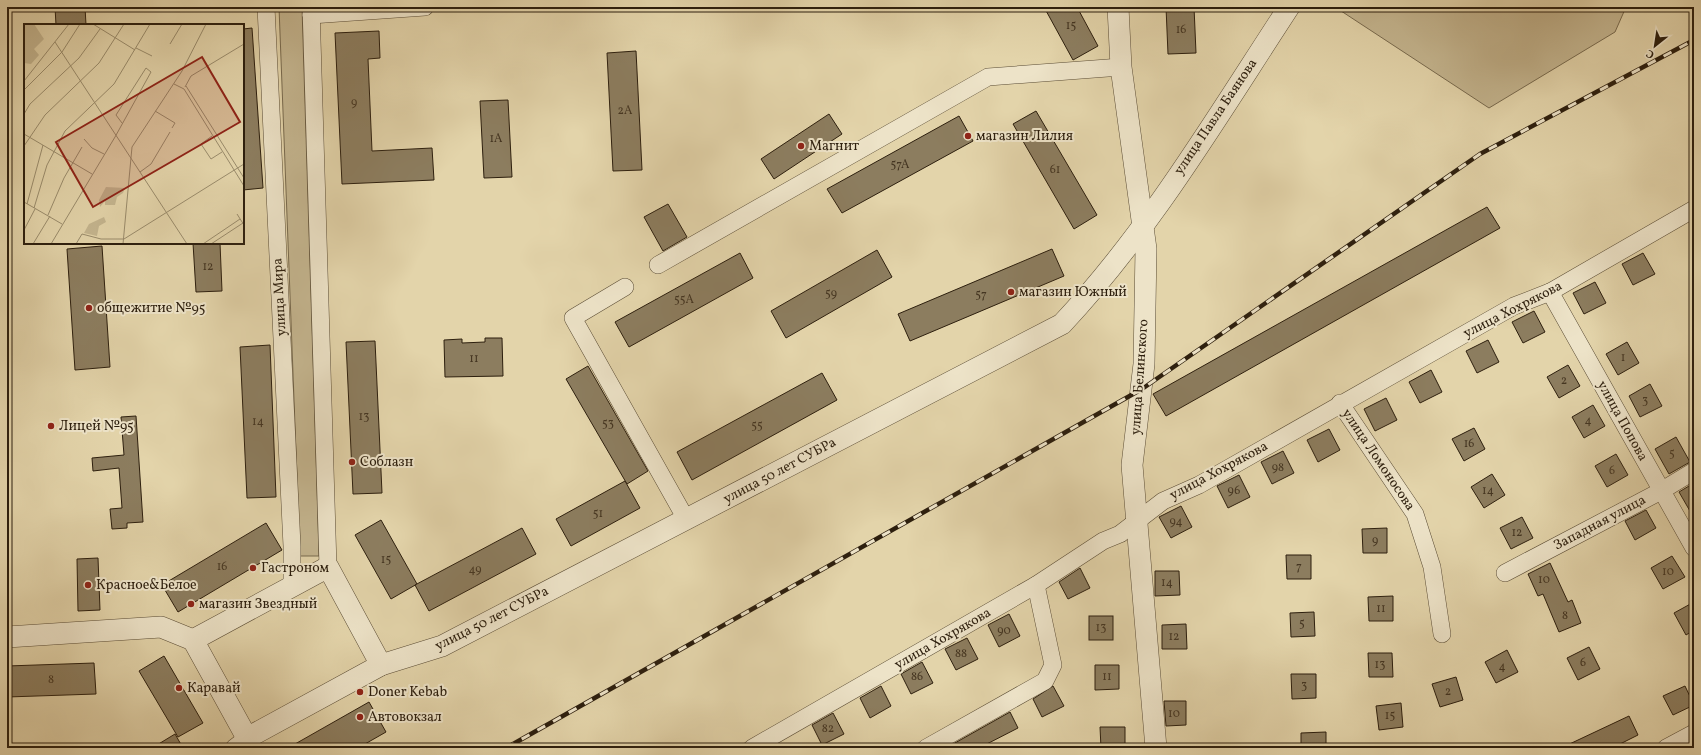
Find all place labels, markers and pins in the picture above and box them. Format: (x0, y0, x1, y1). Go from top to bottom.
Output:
place label: магазин Лилия (976, 127, 1073, 146)
marker: магазин Лилия (963, 131, 973, 141)
place label: Магнит (809, 137, 859, 156)
marker: Магнит (796, 141, 806, 151)
place label: магазин Южный (1019, 283, 1127, 302)
marker: магазин Южный (1006, 287, 1016, 297)
place label: общежитие №95 (97, 299, 205, 318)
marker: общежитие №95 (84, 303, 94, 313)
place label: Лицей №95 (59, 417, 134, 436)
marker: Лицей №95 (46, 421, 56, 431)
place label: Соблазн (360, 453, 414, 472)
marker: Соблазн (347, 457, 357, 467)
place label: Гастроном (261, 559, 330, 578)
marker: Гастроном (248, 563, 258, 573)
place label: Красное&Белое (96, 576, 197, 595)
marker: Красное&Белое (83, 580, 93, 590)
place label: магазин Звездный (199, 595, 318, 614)
marker: магазин Звездный (186, 599, 196, 609)
place label: Каравай (187, 679, 241, 698)
marker: Каравай (174, 683, 184, 693)
place label: Doner Kebab (368, 683, 448, 702)
marker: Doner Kebab (355, 687, 365, 697)
place label: Автовокзал (368, 708, 442, 727)
marker: Автовокзал (355, 712, 365, 722)

